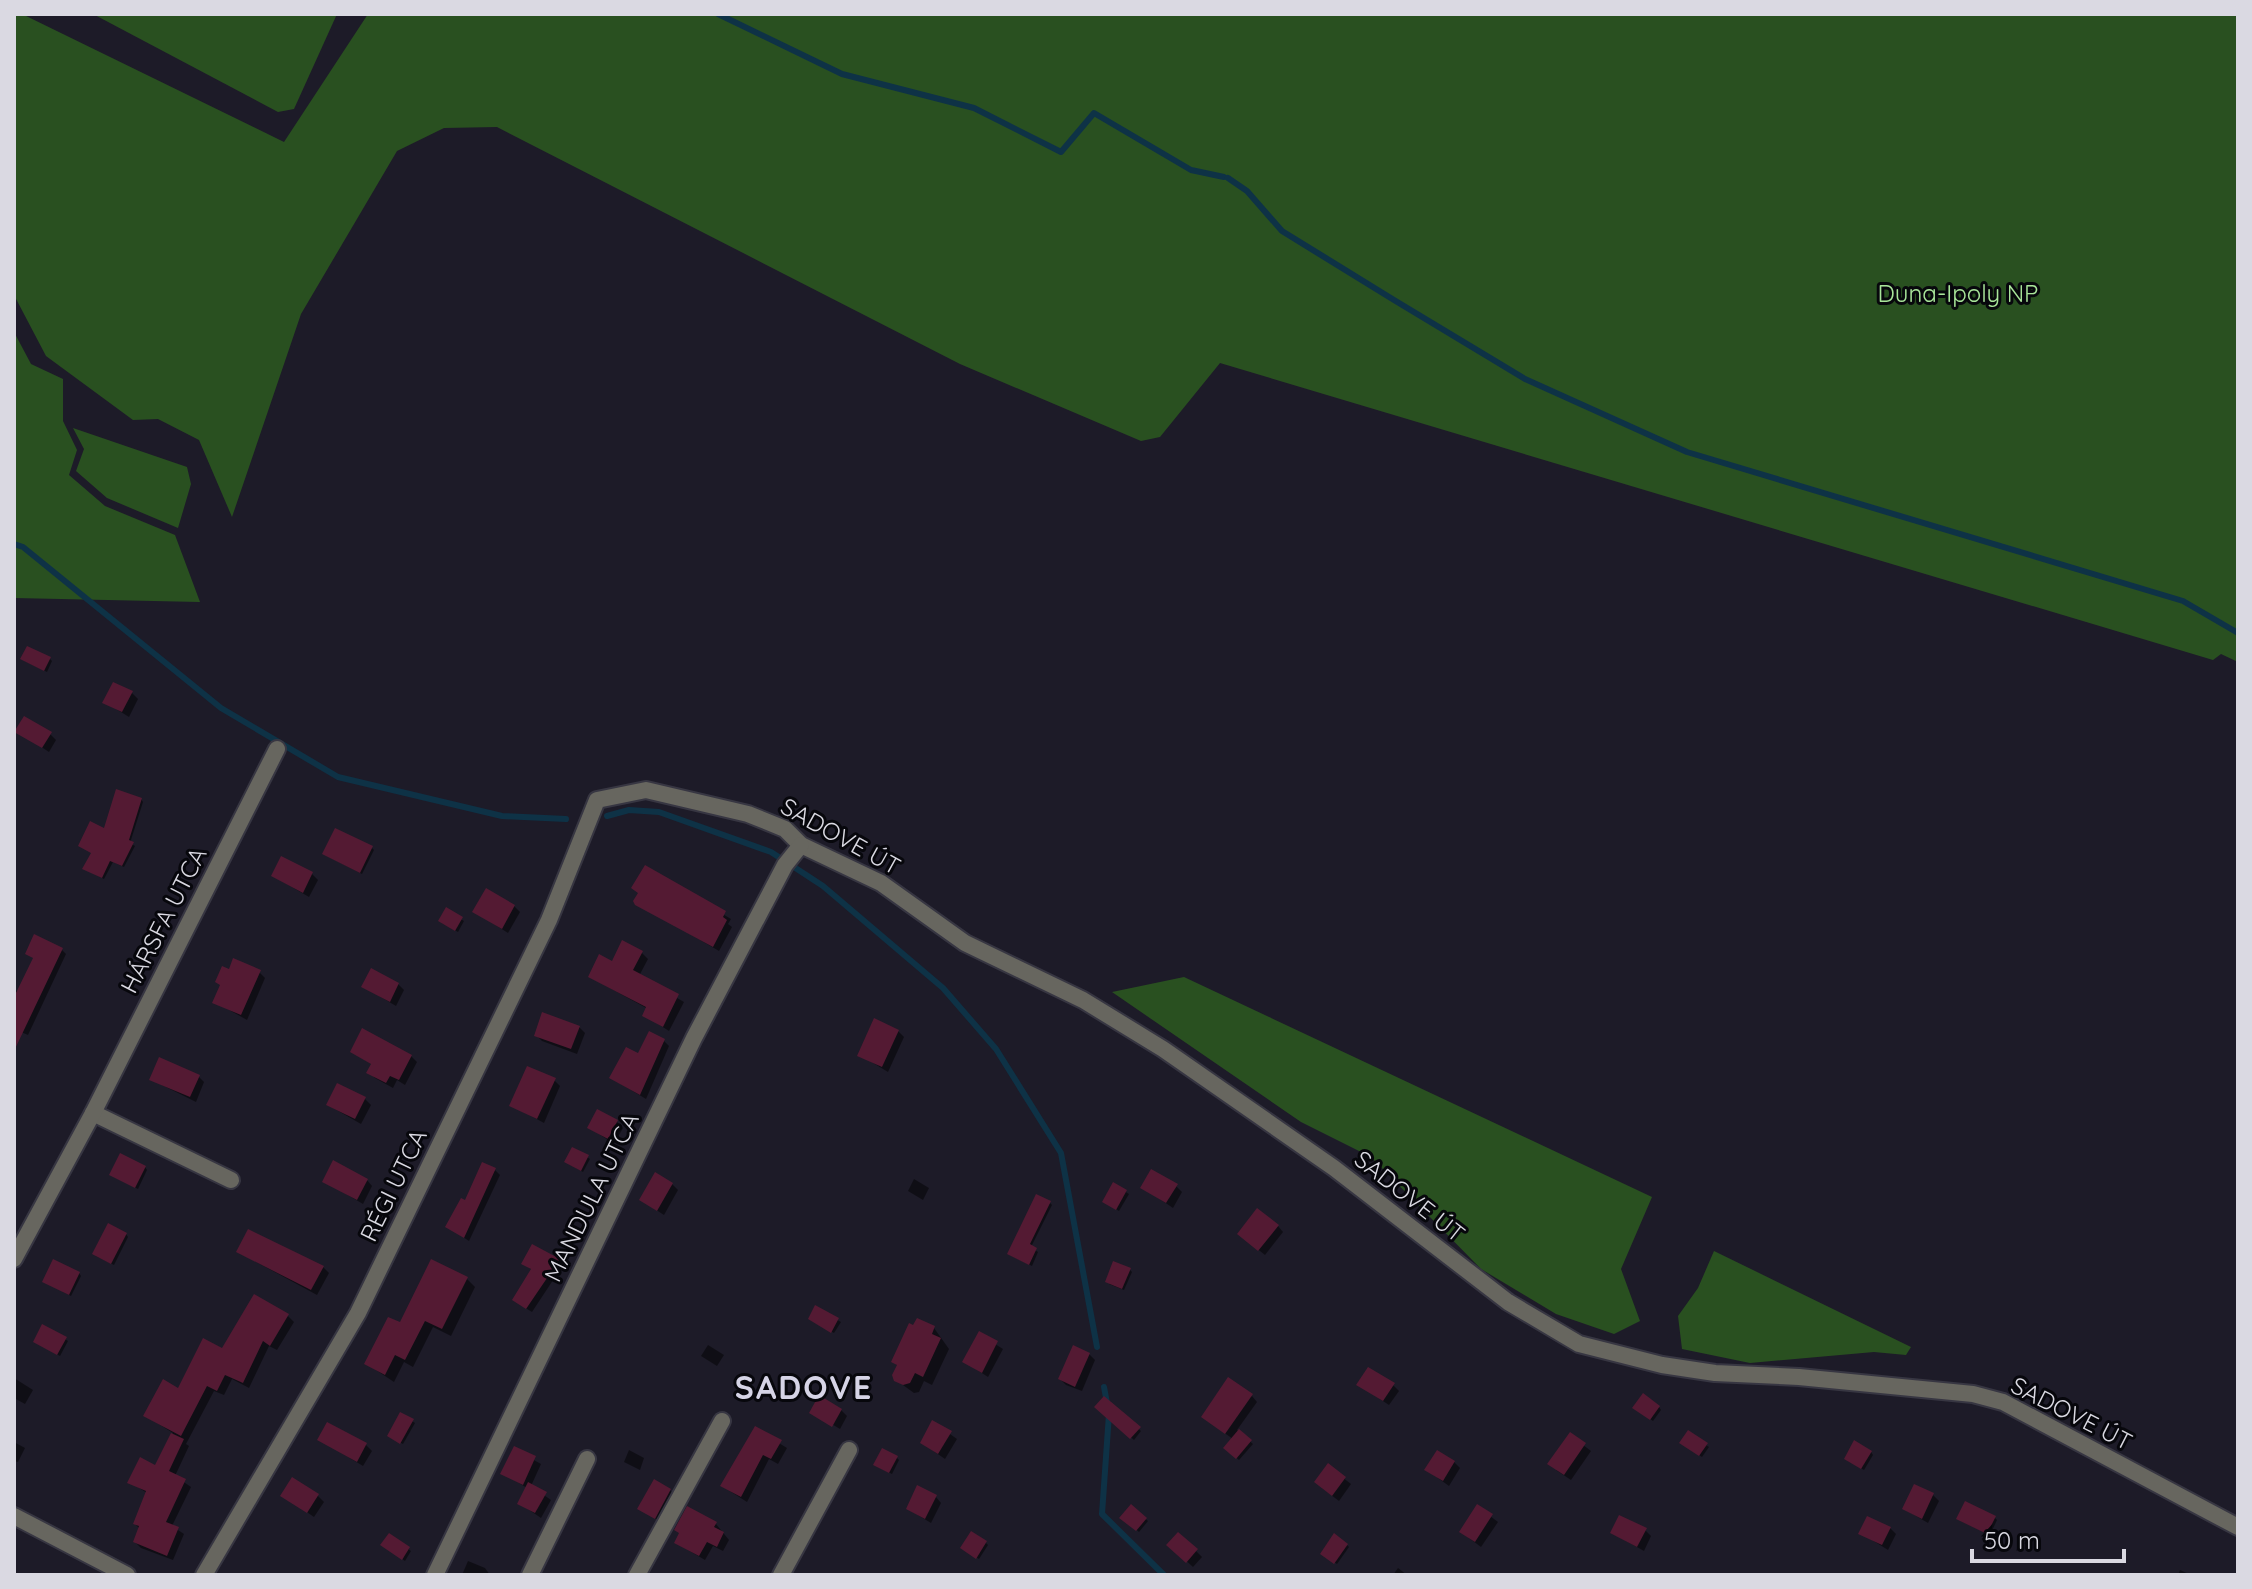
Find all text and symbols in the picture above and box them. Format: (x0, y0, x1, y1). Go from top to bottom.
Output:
park label: Duna-Ipoly NP (1878, 278, 2038, 308)
street label: SADOVE ÚT (776, 791, 906, 881)
street label: HÁRSFA UTCA (113, 842, 213, 998)
street label: MANDULA UTCA (537, 1108, 645, 1286)
street label: RÉGI UTCA (353, 1124, 433, 1246)
street label: SADOVE ÚT (1349, 1143, 1471, 1249)
district label: SADOVE (735, 1367, 873, 1407)
street label: SADOVE ÚT (2006, 1370, 2138, 1456)
scale bar (1972, 1513, 2124, 1563)
text: 50 m (1984, 1525, 2040, 1555)

